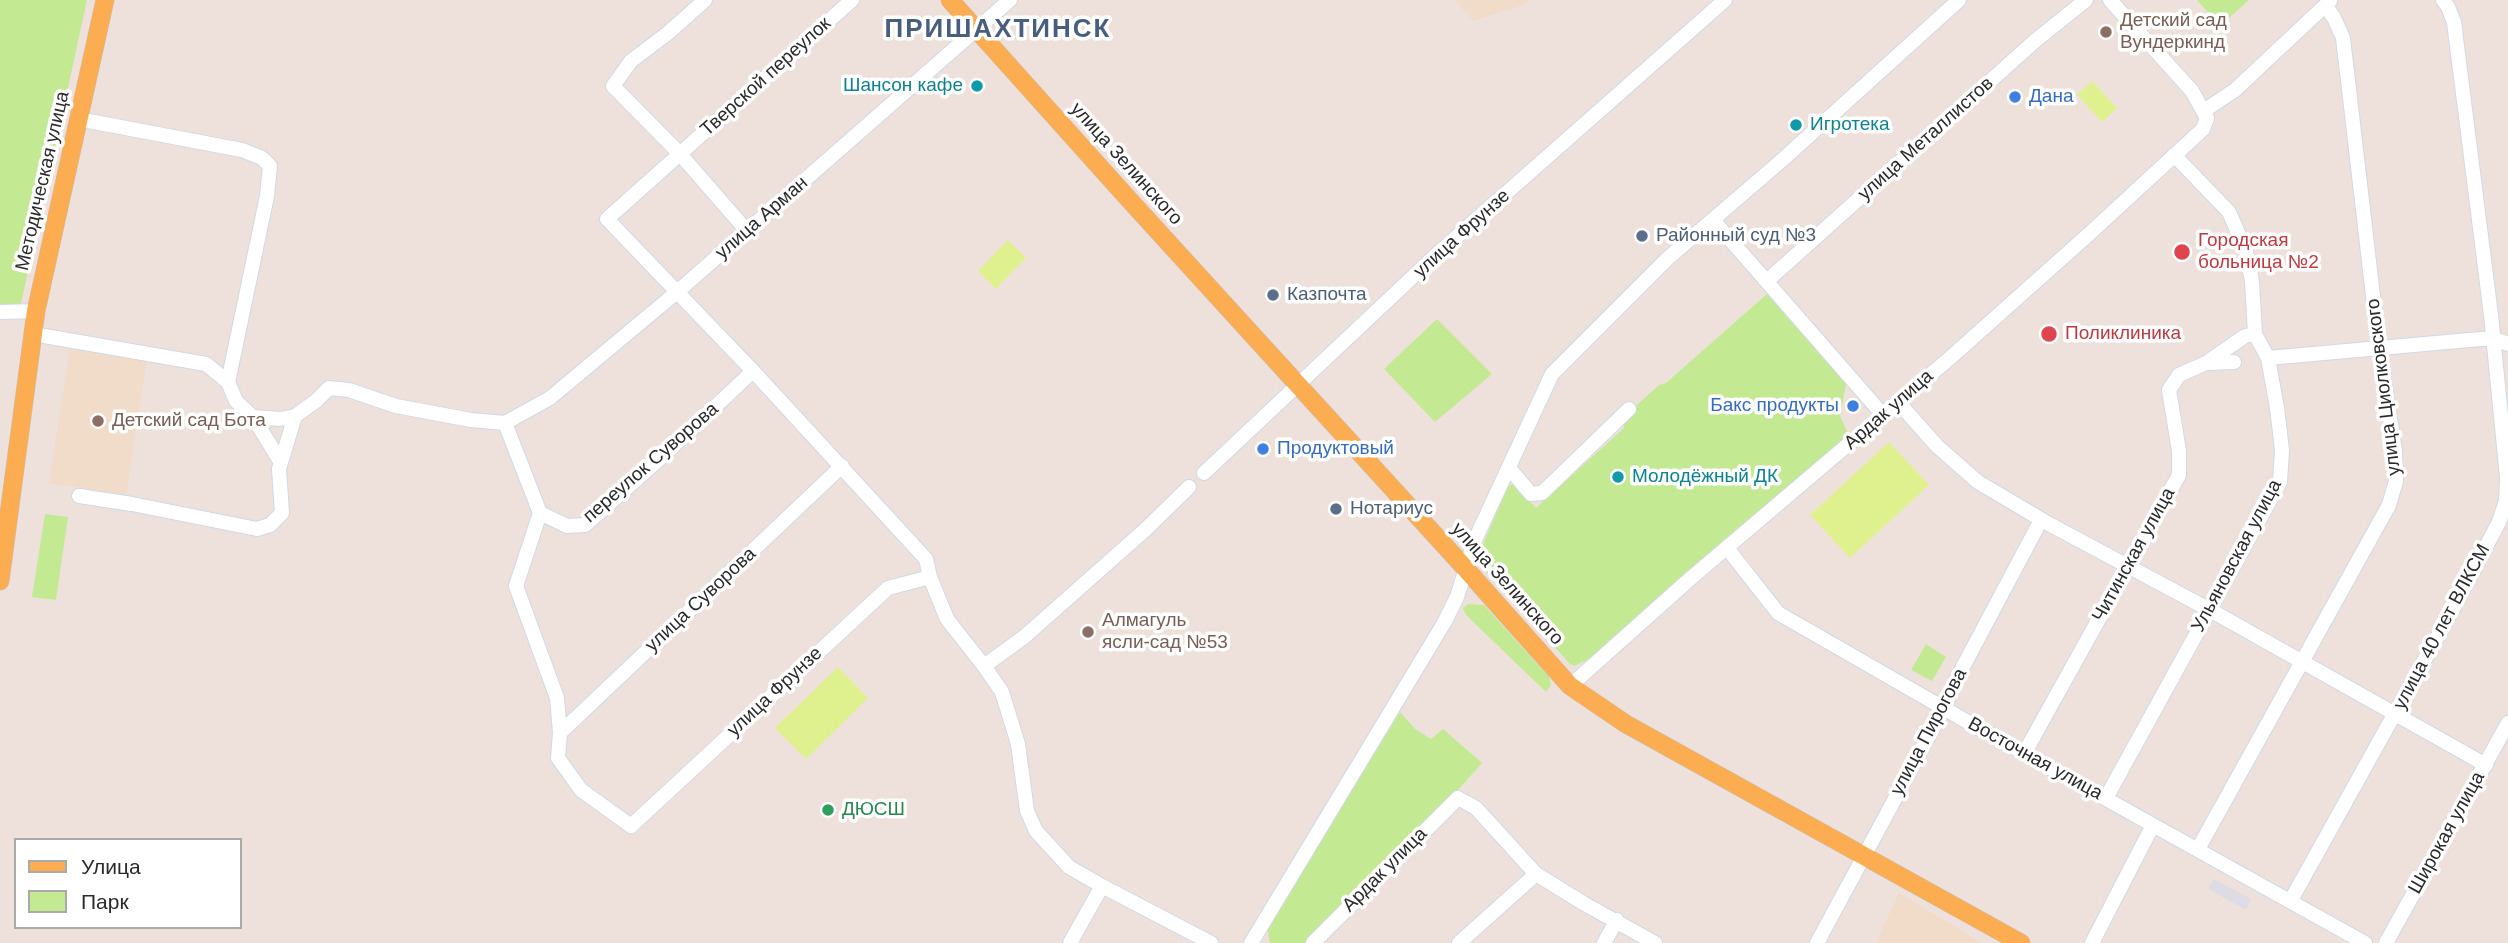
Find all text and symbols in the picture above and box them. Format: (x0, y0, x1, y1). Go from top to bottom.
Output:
place label: Детский сад Вундеркинд (2120, 10, 2227, 54)
street label: Тверской переулок (696, 13, 836, 141)
district label: ПРИШАХТИНСК (886, 14, 1110, 46)
marker: Детский сад Вундеркинд (2098, 24, 2114, 40)
street label: улица Металлистов (1854, 72, 1998, 206)
place label: Шансон кафе (843, 75, 963, 97)
marker: Шансон кафе (969, 78, 985, 94)
place label: Дана (2029, 86, 2073, 108)
street label: Методическая улица (11, 89, 75, 273)
marker: Дана (2007, 89, 2023, 105)
street label: улица Зелинского (1065, 98, 1187, 230)
place label: Игротека (1810, 114, 1890, 136)
marker: Игротека (1788, 117, 1804, 133)
street label: улица Арман (711, 172, 813, 264)
street label: улица Фрунзе (1409, 185, 1515, 283)
place label: Районный суд №3 (1656, 225, 1816, 247)
marker: Районный суд №3 (1634, 228, 1650, 244)
place label: Городская больница №2 (2198, 230, 2319, 274)
marker: Городская больница №2 (2172, 242, 2192, 262)
place label: Казпочта (1287, 284, 1367, 306)
marker: Казпочта (1265, 287, 1281, 303)
street label: улица Циолковского (2362, 297, 2406, 477)
place label: Поликлиника (2065, 323, 2181, 345)
marker: Поликлиника (2039, 324, 2059, 344)
street label: Ардак улица (1840, 365, 1938, 455)
place label: Бакс продукты (1710, 395, 1839, 417)
street label: переулок Суворова (579, 398, 723, 528)
marker: Бакс продукты (1845, 398, 1861, 414)
place label: Детский сад Бота (112, 410, 266, 432)
marker: Детский сад Бота (90, 413, 106, 429)
place label: Продуктовый (1277, 438, 1394, 460)
marker: Продуктовый (1255, 441, 1271, 457)
place label: Молодёжный ДК (1632, 466, 1778, 488)
marker: Молодёжный ДК (1610, 469, 1626, 485)
street label: Ульяновская улица (2187, 476, 2287, 636)
street label: Читинская улица (2088, 484, 2180, 626)
place label: Нотариус (1350, 498, 1433, 520)
marker: Нотариус (1328, 501, 1344, 517)
street label: улица Зелинского (1446, 518, 1568, 650)
street label: улица 40 лет ВЛКСМ (2389, 540, 2495, 714)
street label: улица Суворова (641, 543, 761, 657)
place label: Алмагуль ясли-сад №53 (1102, 610, 1228, 654)
marker: Алмагуль ясли-сад №53 (1080, 624, 1096, 640)
street label: улица Фрунзе (723, 642, 827, 742)
street label: улица Пирогова (1886, 665, 1972, 799)
street label: Восточная улица (1964, 713, 2106, 805)
street label: Широкая улица (2404, 768, 2490, 898)
place label: ДЮСШ (842, 799, 905, 821)
marker: ДЮСШ (820, 802, 836, 818)
street label: Ардак улица (1338, 823, 1432, 917)
legend (14, 838, 242, 929)
text: Улица (81, 855, 141, 878)
text: Парк (81, 890, 129, 913)

